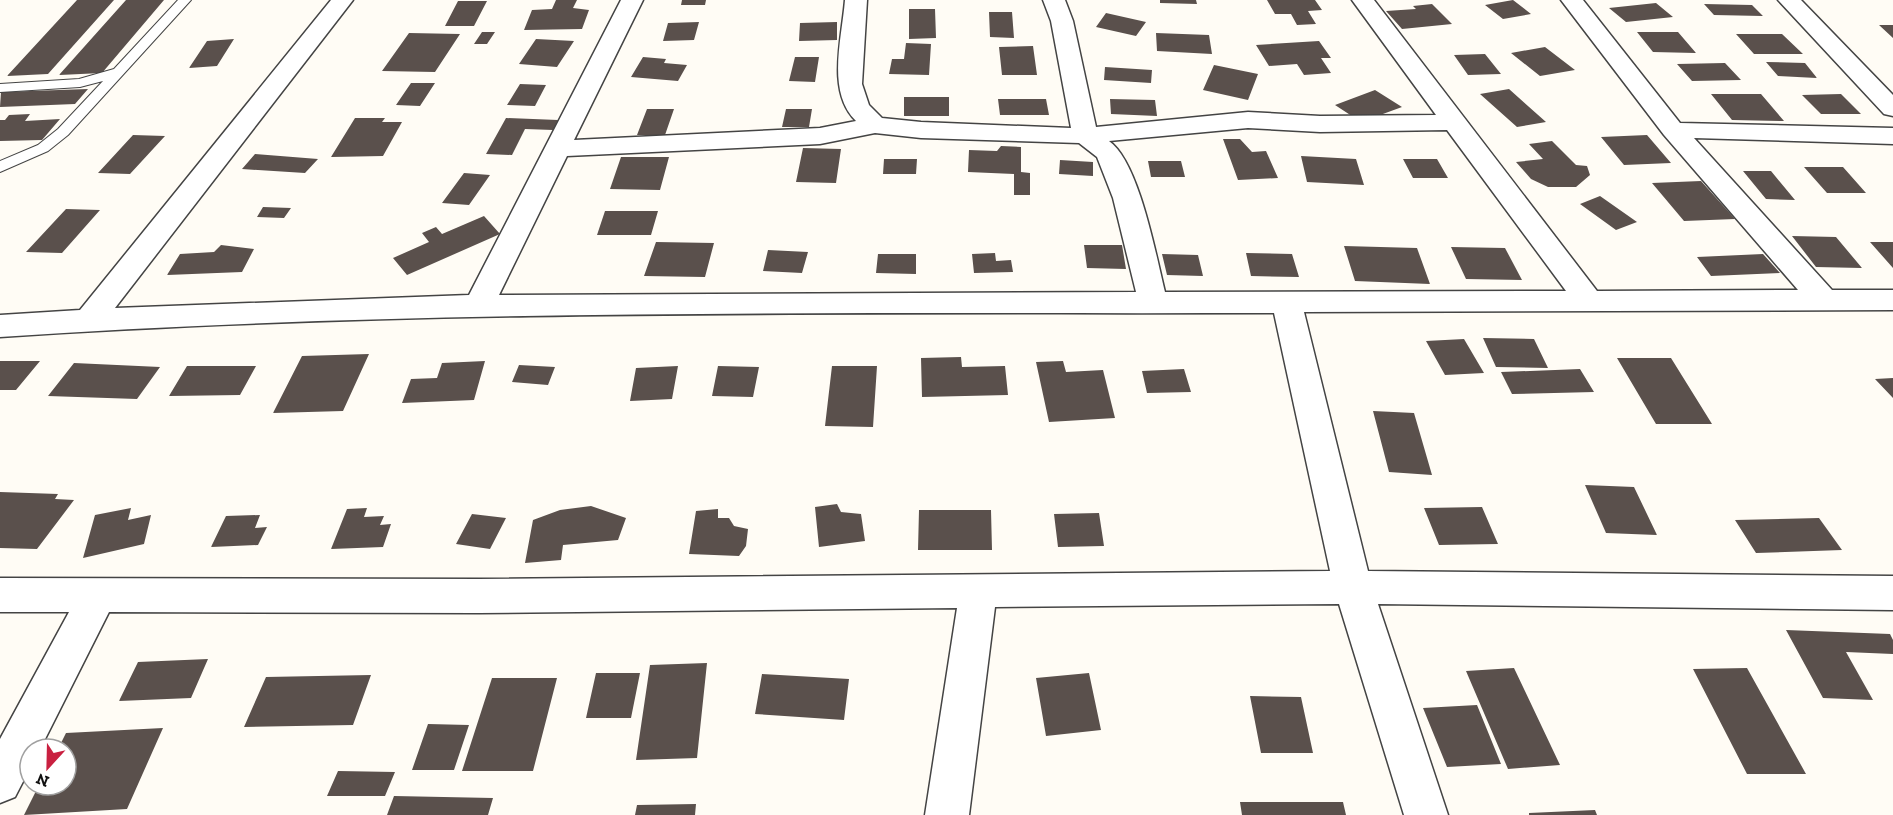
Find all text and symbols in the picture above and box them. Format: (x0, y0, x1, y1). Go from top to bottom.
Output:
north arrow (18, 737, 78, 797)
text: N (33, 769, 52, 792)

